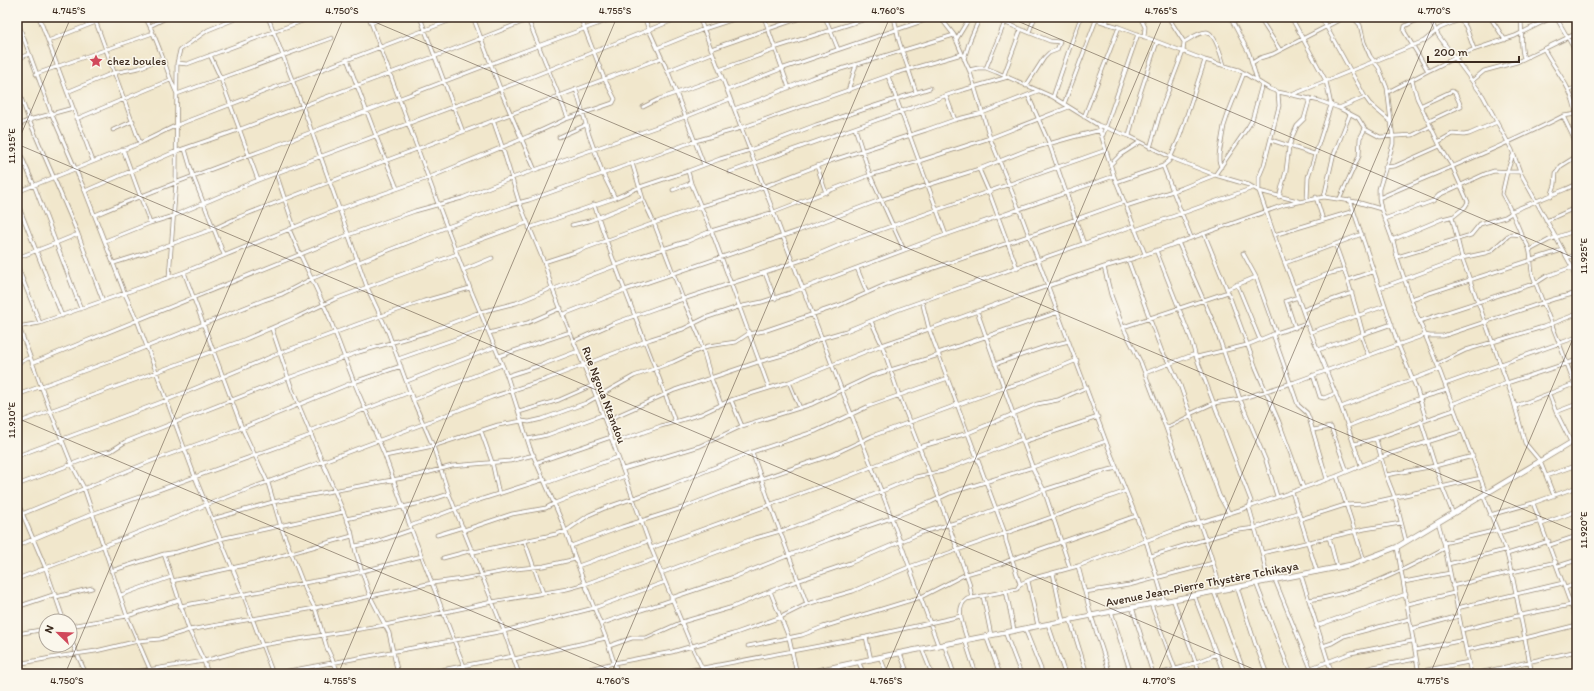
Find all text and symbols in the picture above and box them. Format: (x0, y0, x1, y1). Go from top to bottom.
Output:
text: 4.745°S (52, 4, 86, 17)
text: 4.750°S (325, 4, 359, 17)
text: 4.755°S (599, 4, 632, 17)
text: 4.760°S (871, 4, 905, 17)
text: 4.765°S (1145, 4, 1178, 17)
text: 4.770°S (1417, 4, 1451, 17)
scale bar (1428, 38, 1519, 64)
text: 200 m (1434, 45, 1468, 59)
place icon: chez boules (88, 53, 104, 69)
place label: chez boules (107, 54, 166, 68)
text: 11.915°E (5, 128, 18, 164)
text: 11.925°E (1577, 238, 1590, 274)
street label: Rue Ngoua Ntandou (579, 344, 629, 446)
text: 11.910°E (5, 401, 18, 438)
text: 11.920°E (1577, 511, 1590, 548)
street label: Avenue Jean-Pierre Thystère Tchikaya (1104, 558, 1300, 610)
north arrow (38, 613, 78, 653)
text: N (42, 623, 57, 635)
text: 4.750°S (50, 674, 84, 687)
text: 4.755°S (324, 674, 357, 687)
text: 4.760°S (596, 674, 630, 687)
text: 4.765°S (870, 674, 903, 687)
text: 4.770°S (1142, 674, 1176, 687)
text: 4.775°S (1417, 674, 1449, 687)

